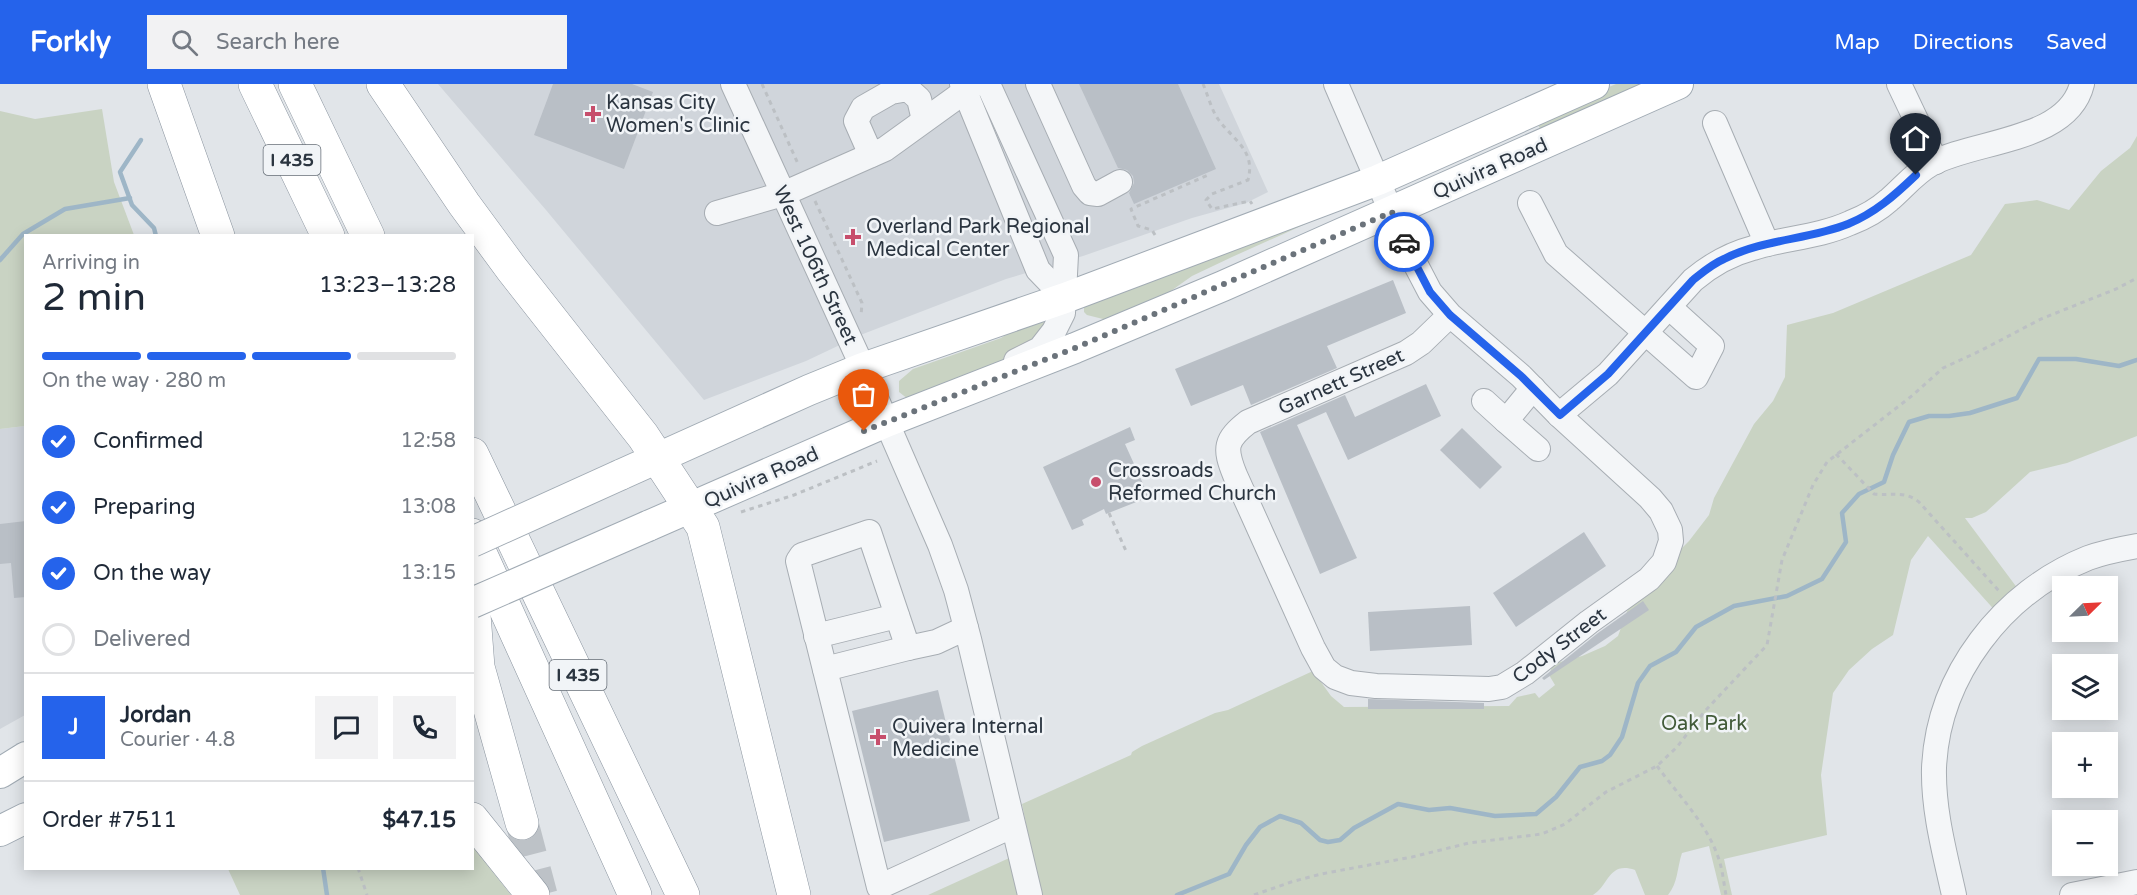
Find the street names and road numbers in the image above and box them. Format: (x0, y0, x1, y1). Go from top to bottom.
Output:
street label: Quivira Road (1429, 133, 1552, 205)
road number: I 435 (264, 145, 320, 175)
street label: West 106th Street (768, 182, 863, 349)
street label: Garnett Street (1275, 343, 1408, 420)
street label: Quivira Road (700, 442, 823, 514)
street label: Cody Street (1508, 602, 1612, 689)
road number: I 435 (550, 660, 606, 690)

